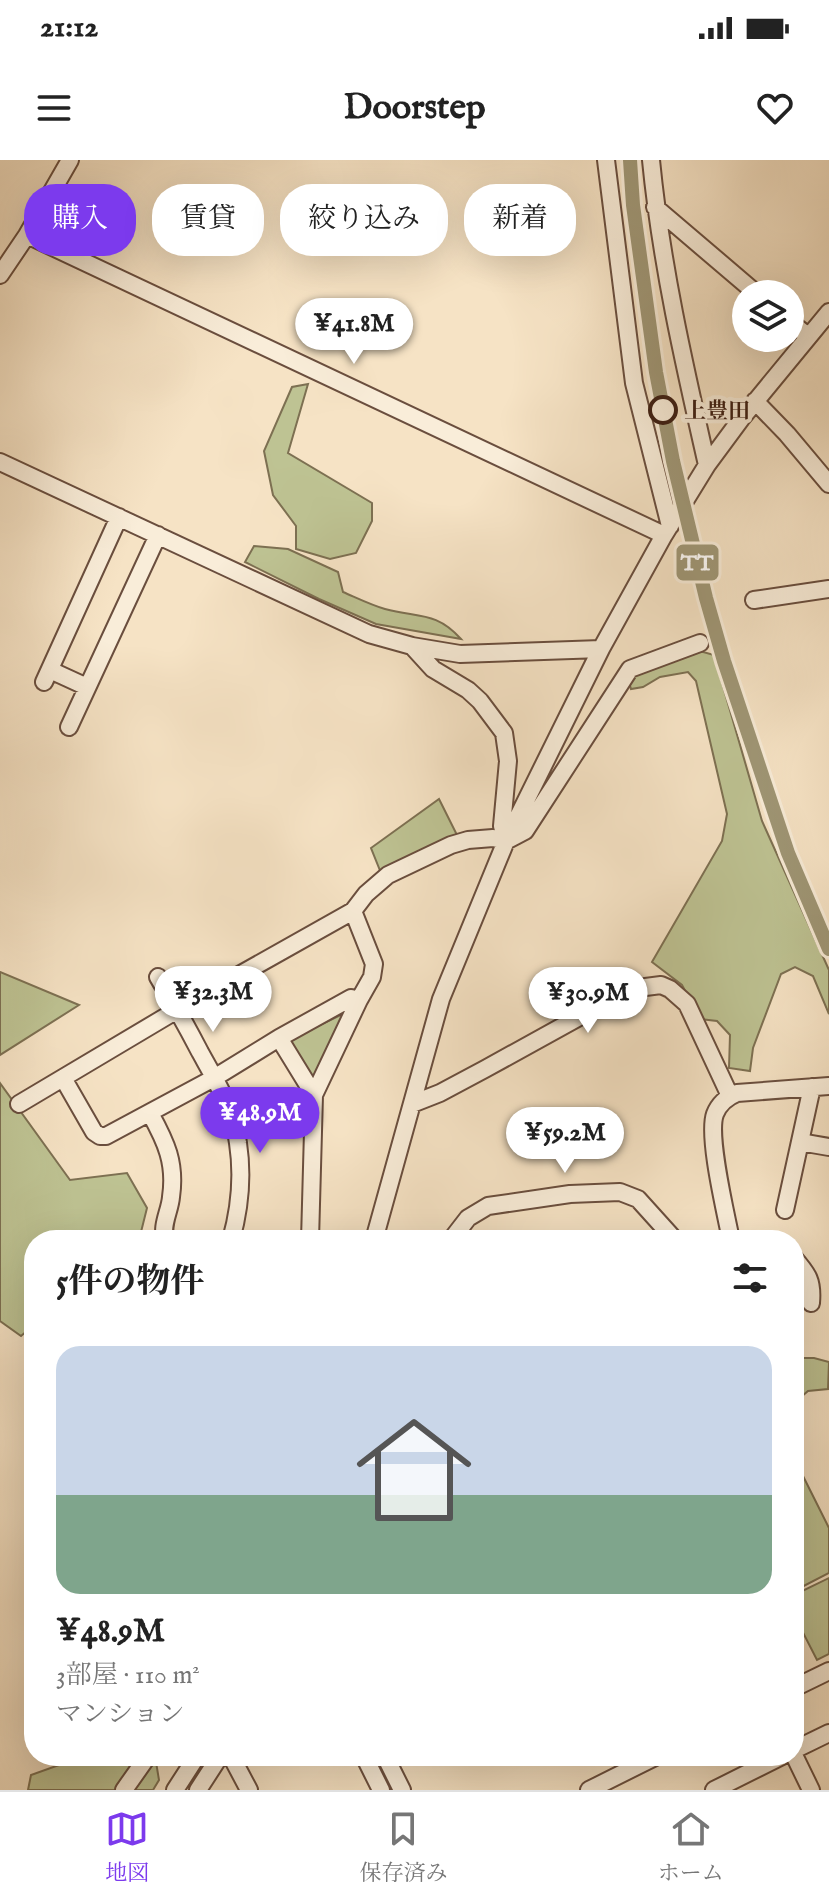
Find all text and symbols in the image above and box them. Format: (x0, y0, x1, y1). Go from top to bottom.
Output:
text: 21:12 (40, 9, 98, 47)
text: Doorstep (344, 85, 485, 131)
icon: menu (32, 86, 76, 130)
icon: heart (753, 86, 797, 130)
chip: 購入 (24, 184, 136, 256)
chip: 賃貸 (152, 184, 264, 256)
chip: 絞り込み (280, 184, 448, 256)
chip: 新着 (464, 184, 576, 256)
map controls (732, 280, 804, 352)
button: layers (732, 280, 804, 352)
pin: ¥41.8M (289, 298, 419, 366)
text: ¥41.8M (313, 307, 395, 340)
marker: 上豊田 (649, 396, 677, 424)
place label: 上豊田 (684, 398, 750, 426)
line badge: TT (675, 543, 720, 582)
text: TT (680, 550, 714, 578)
pin: ¥32.3M (148, 966, 278, 1034)
pin: ¥30.9M (523, 967, 653, 1035)
text: ¥32.3M (173, 975, 253, 1008)
text: ¥30.9M (547, 976, 629, 1009)
pin: ¥48.9M (195, 1087, 325, 1155)
text: ¥48.9M (218, 1096, 302, 1129)
pin: ¥59.2M (500, 1107, 630, 1175)
text: ¥59.2M (524, 1116, 606, 1149)
icon: filters (728, 1256, 772, 1300)
text: 5件の物件 (56, 1261, 204, 1304)
icon: home (342, 1398, 486, 1542)
text: ¥48.9M (56, 1610, 165, 1653)
text: 3部屋 · 110 m² (56, 1659, 200, 1692)
text: マンション (56, 1698, 185, 1731)
tab: 地図 (105, 1807, 149, 1888)
tab: 保存済み (359, 1807, 448, 1888)
tab: ホーム (658, 1807, 724, 1888)

